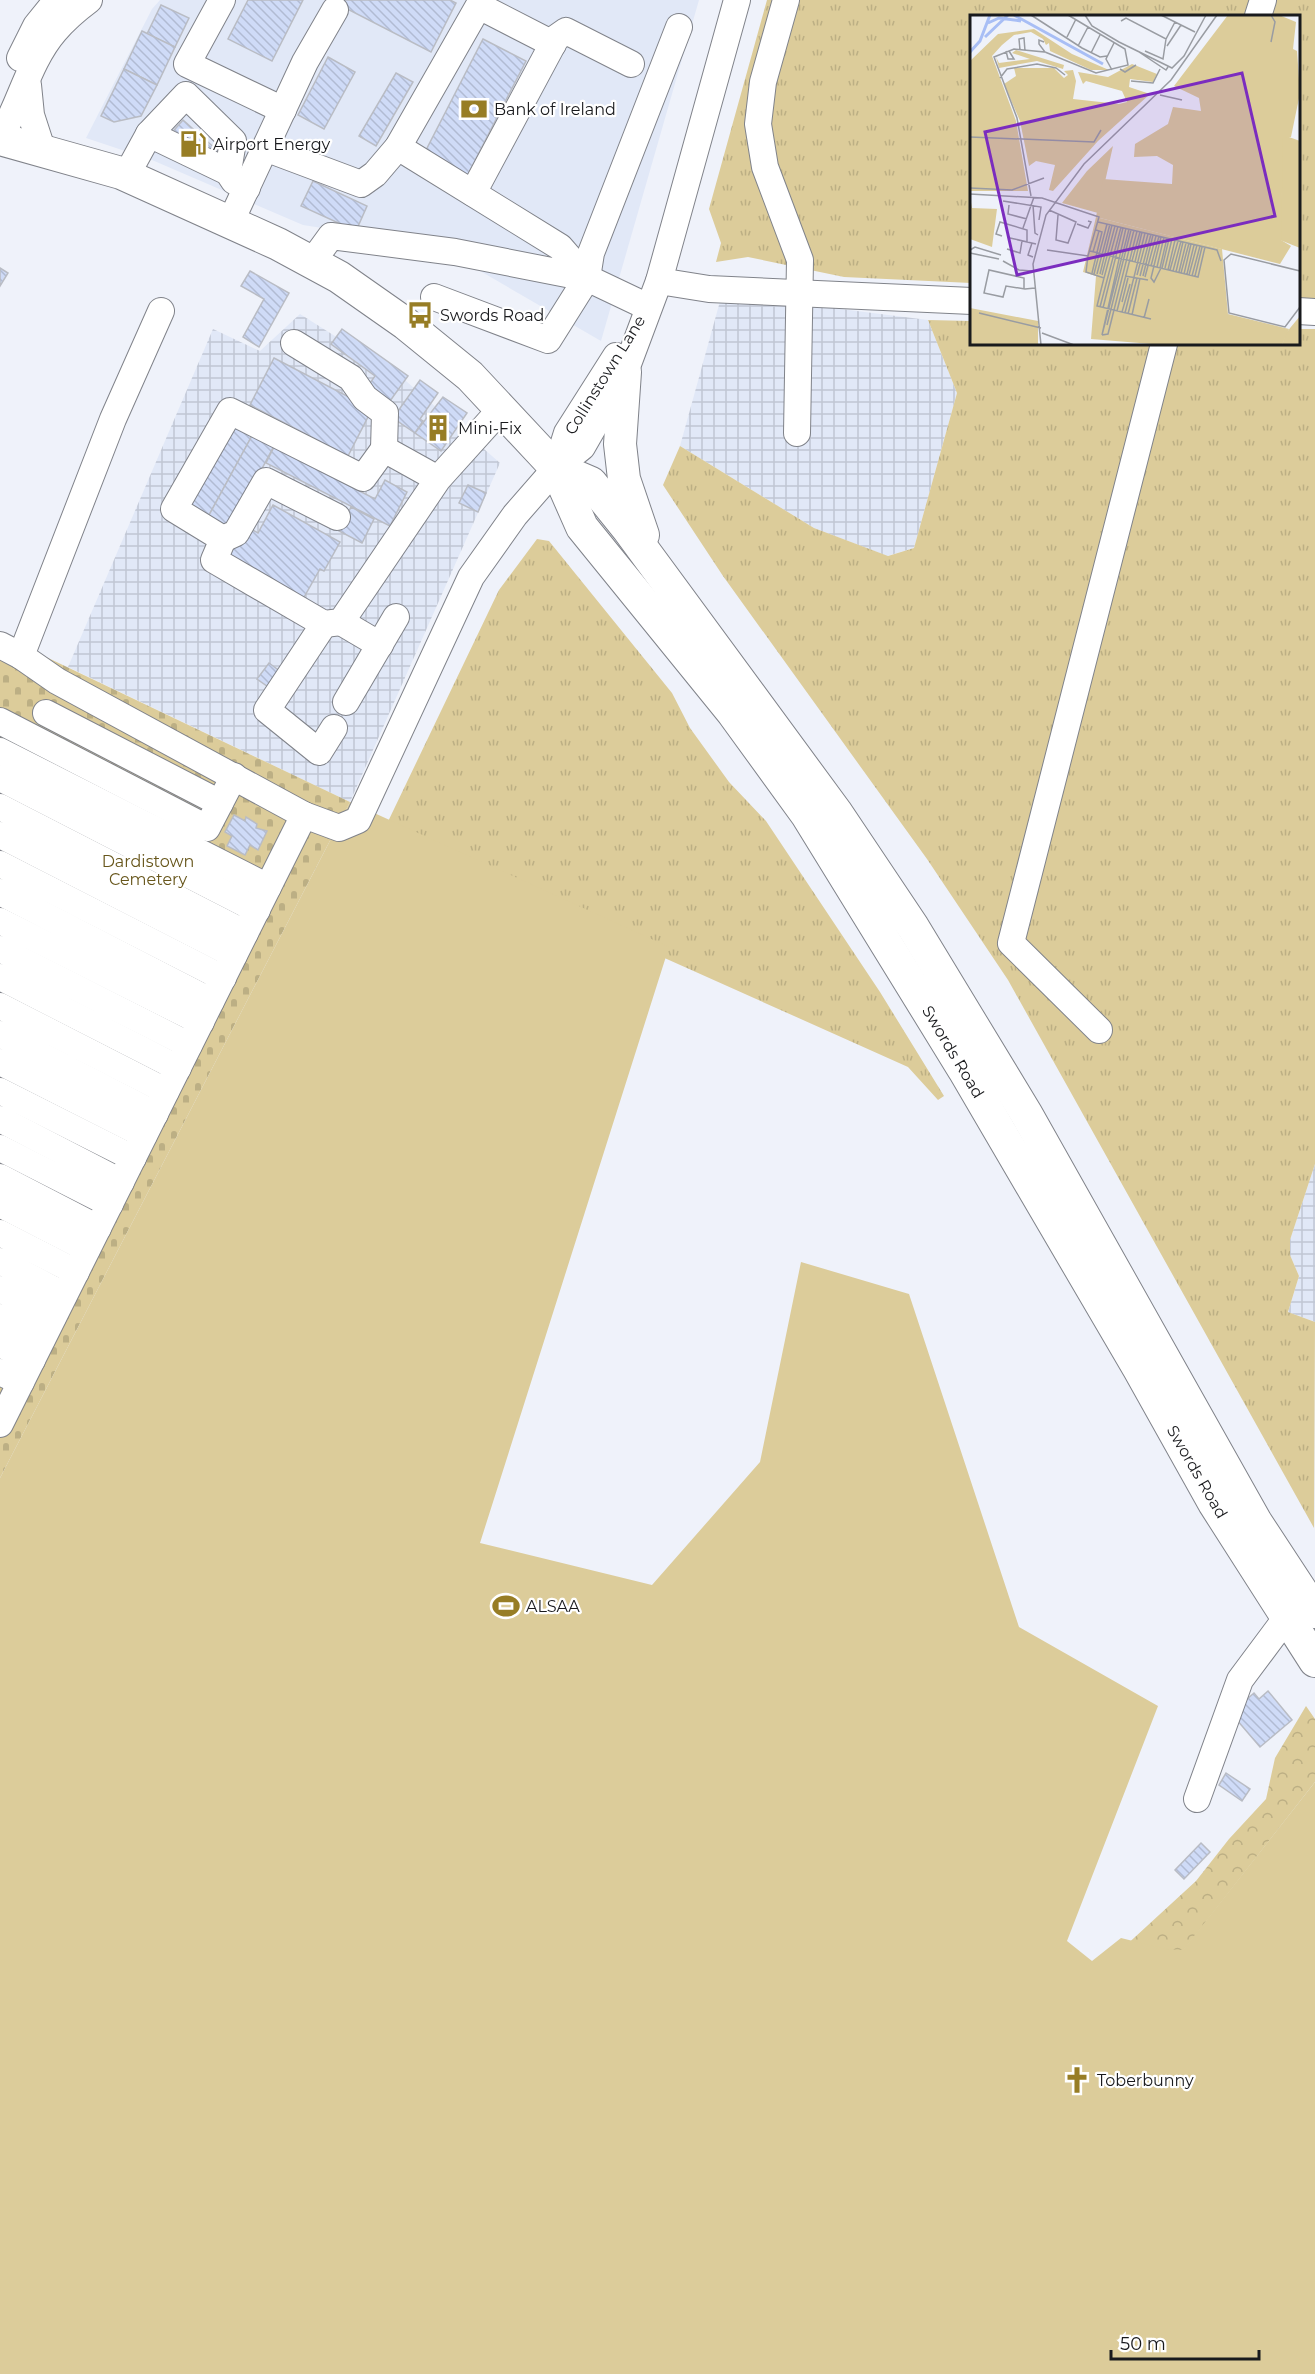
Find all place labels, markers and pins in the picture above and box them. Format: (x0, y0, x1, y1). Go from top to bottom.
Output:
bank icon: Bank of Ireland (459, 94, 489, 124)
place label: Bank of Ireland (494, 100, 616, 119)
fuel station icon: Airport Energy (178, 129, 208, 159)
place label: Airport Energy (213, 135, 331, 154)
bus stop icon: Swords Road (405, 300, 435, 330)
place label: Swords Road (440, 306, 544, 325)
building icon: Mini-Fix (423, 413, 453, 443)
place label: Mini-Fix (458, 419, 522, 438)
sports icon: ALSAA (491, 1591, 521, 1621)
place label: ALSAA (526, 1597, 580, 1616)
church icon: Toberbunny (1062, 2065, 1092, 2095)
place label: Toberbunny (1097, 2071, 1194, 2090)

